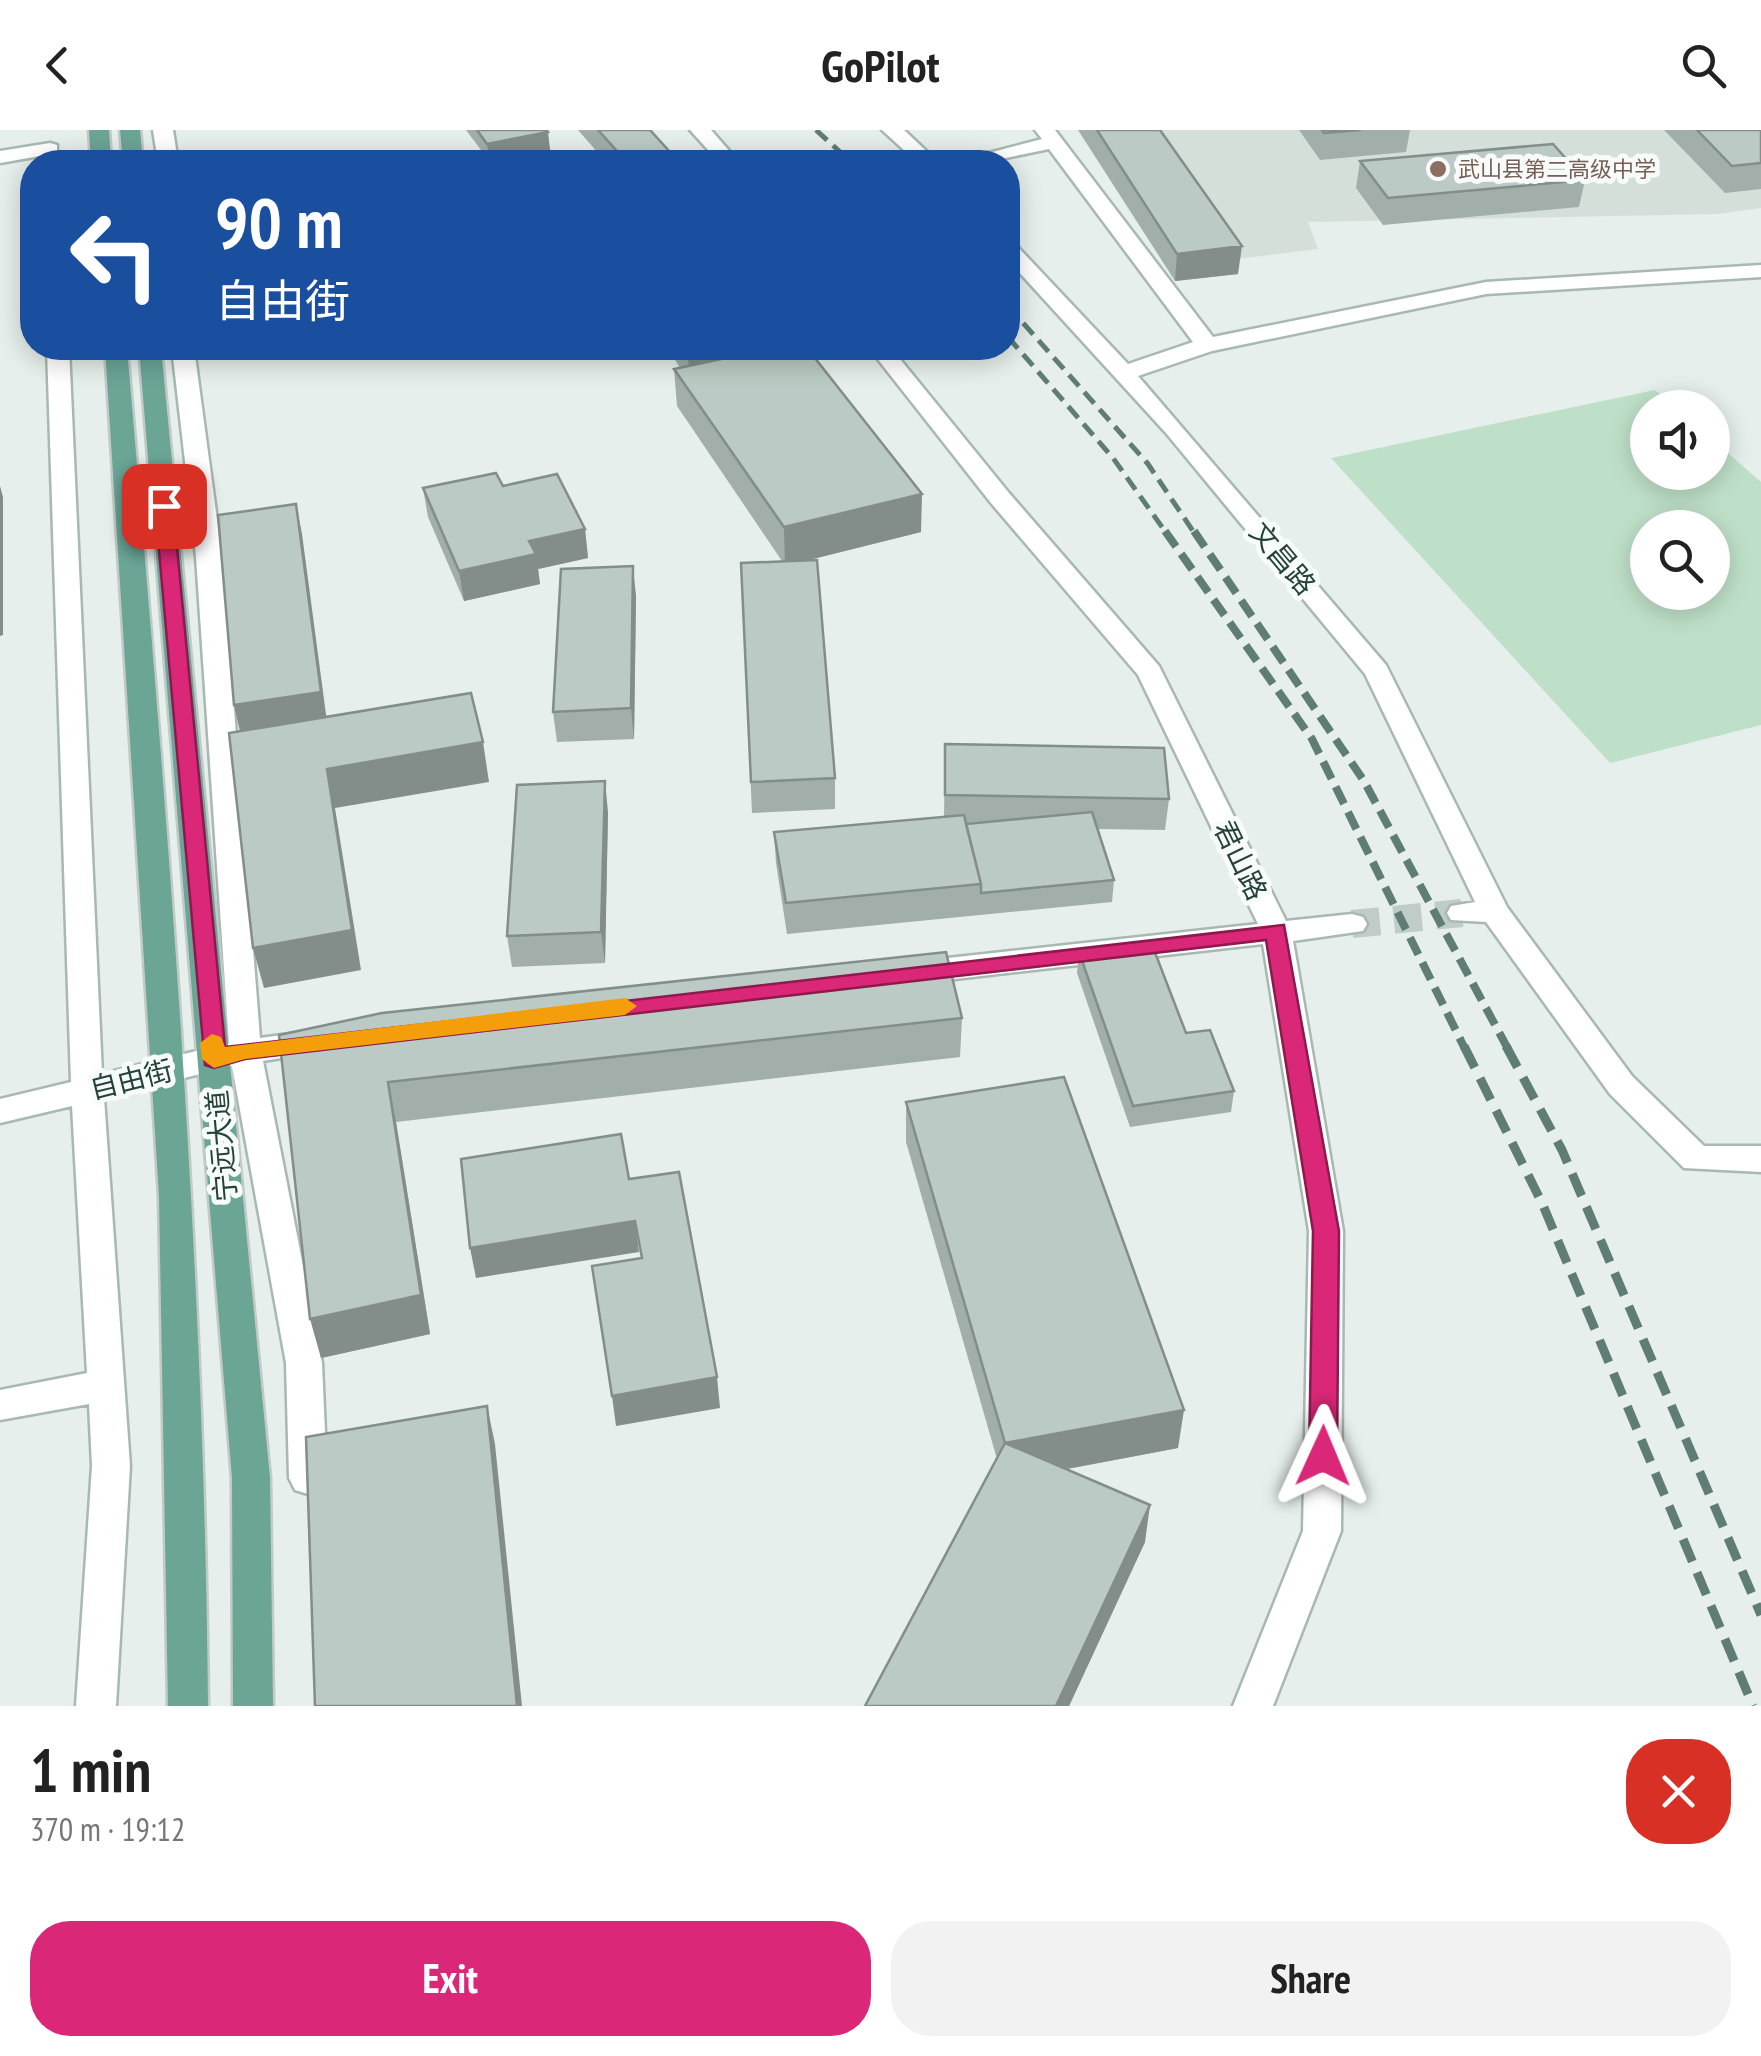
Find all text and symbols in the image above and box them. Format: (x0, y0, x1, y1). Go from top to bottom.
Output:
text: GoPilot (821, 36, 940, 94)
icon: back (30, 38, 85, 93)
icon: search (1676, 38, 1731, 93)
place label: 武山县第二高级中学 (1458, 155, 1656, 183)
marker: 武山县第二高级中学 (1427, 158, 1449, 180)
text: 90 m (215, 177, 343, 267)
icon: left (50, 190, 180, 320)
text: 自由街 (215, 271, 350, 329)
map controls (1630, 390, 1730, 610)
button: sound (1630, 390, 1730, 490)
pin (122, 464, 207, 549)
icon: arrive (137, 479, 192, 534)
button: search (1630, 510, 1730, 610)
street label: 文昌路 (1242, 514, 1324, 602)
street label: 君山路 (1206, 814, 1276, 906)
street label: 自由街 (86, 1051, 176, 1107)
street label: 宁远大道 (198, 1089, 244, 1203)
position arrow (1271, 1404, 1375, 1508)
text: 1 min (30, 1731, 151, 1809)
button: close (1626, 1739, 1731, 1844)
text: 370 m · 19:12 (30, 1808, 185, 1850)
button: Exit (30, 1921, 871, 2036)
button: Share (891, 1921, 1731, 2036)

